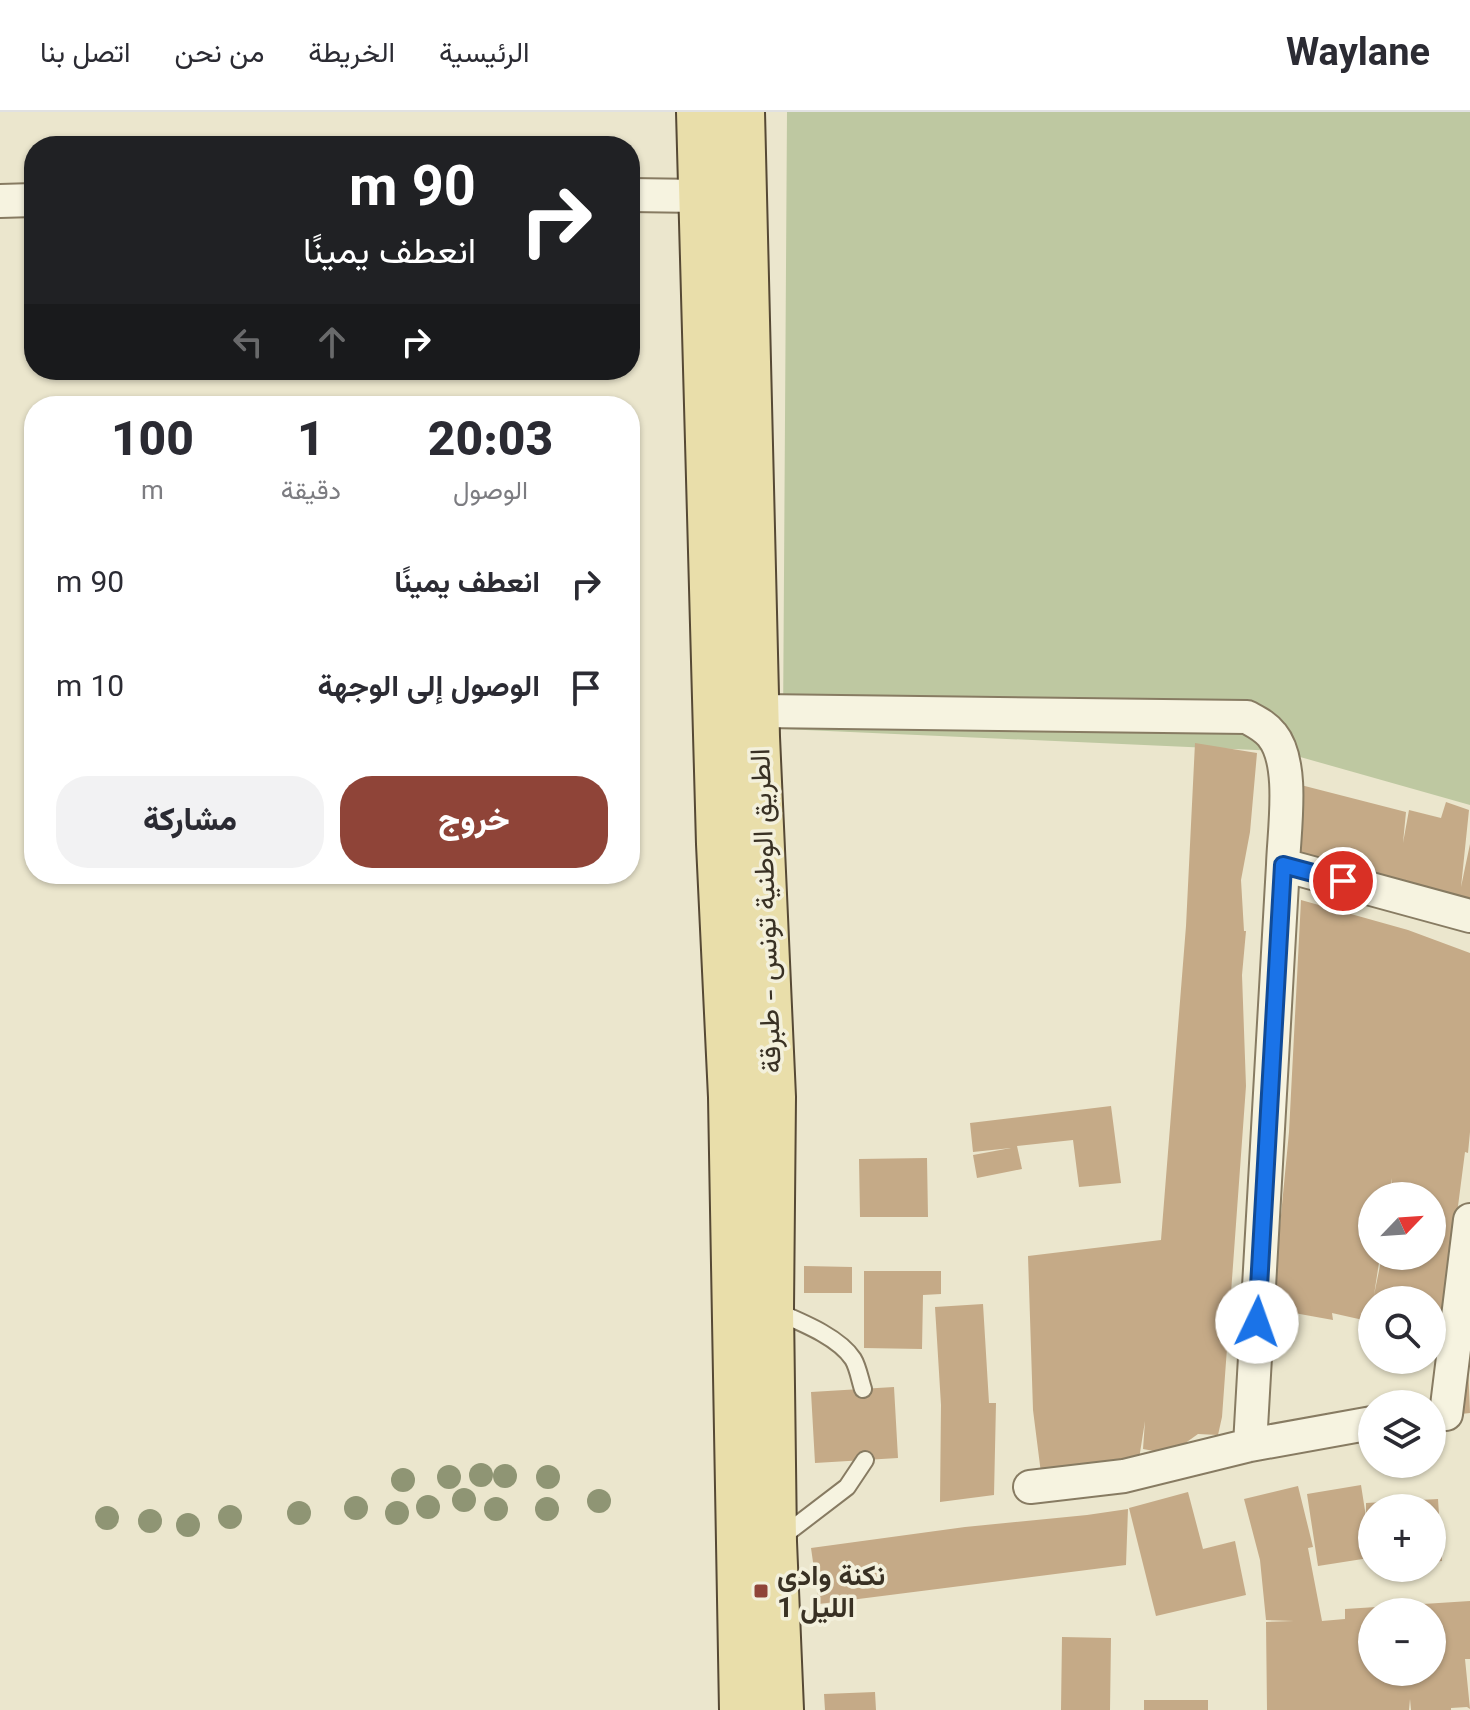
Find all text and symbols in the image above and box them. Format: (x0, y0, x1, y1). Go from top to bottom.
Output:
text: Waylane (1286, 26, 1430, 85)
text: اتصل بنا (40, 33, 130, 77)
text: من نحن (174, 33, 264, 77)
text: الخريطة (308, 33, 395, 77)
text: الرئيسية (439, 33, 530, 77)
text: 90 m (349, 148, 476, 235)
icon: right (504, 168, 608, 272)
text: انعطف يمينًا (303, 226, 476, 282)
icon: left (226, 320, 270, 364)
icon: ahead (310, 320, 354, 364)
icon: right (394, 320, 438, 364)
text: 100 (111, 406, 194, 481)
text: 1 (297, 406, 325, 481)
text: 20:03 (428, 406, 553, 481)
text: m (141, 472, 164, 513)
text: دقيقة (281, 472, 341, 513)
text: الوصول (453, 472, 528, 513)
text: 90 m (56, 561, 124, 608)
text: انعطف يمينًا (394, 561, 540, 608)
icon: right (564, 562, 608, 606)
text: 10 m (56, 665, 124, 712)
text: الوصول إلى الوجهة (317, 665, 540, 712)
icon: arrive (564, 666, 608, 710)
street label: الطريق الوطنية تونس - طبرقة (740, 748, 796, 1074)
button: مشاركة (56, 776, 324, 868)
button: خروج (340, 776, 608, 868)
pin (1309, 847, 1377, 915)
icon: arrive (1321, 859, 1365, 903)
north arrow (1358, 1182, 1446, 1270)
map controls (1358, 1182, 1446, 1686)
position arrow (1215, 1280, 1299, 1364)
button: search (1358, 1286, 1446, 1374)
button: layers (1358, 1390, 1446, 1478)
button: + (1358, 1494, 1446, 1582)
place label: نكنة وادى الليل 1 (777, 1556, 885, 1632)
marker: نكنة وادى الليل 1 (752, 1582, 770, 1600)
button: − (1358, 1598, 1446, 1686)

